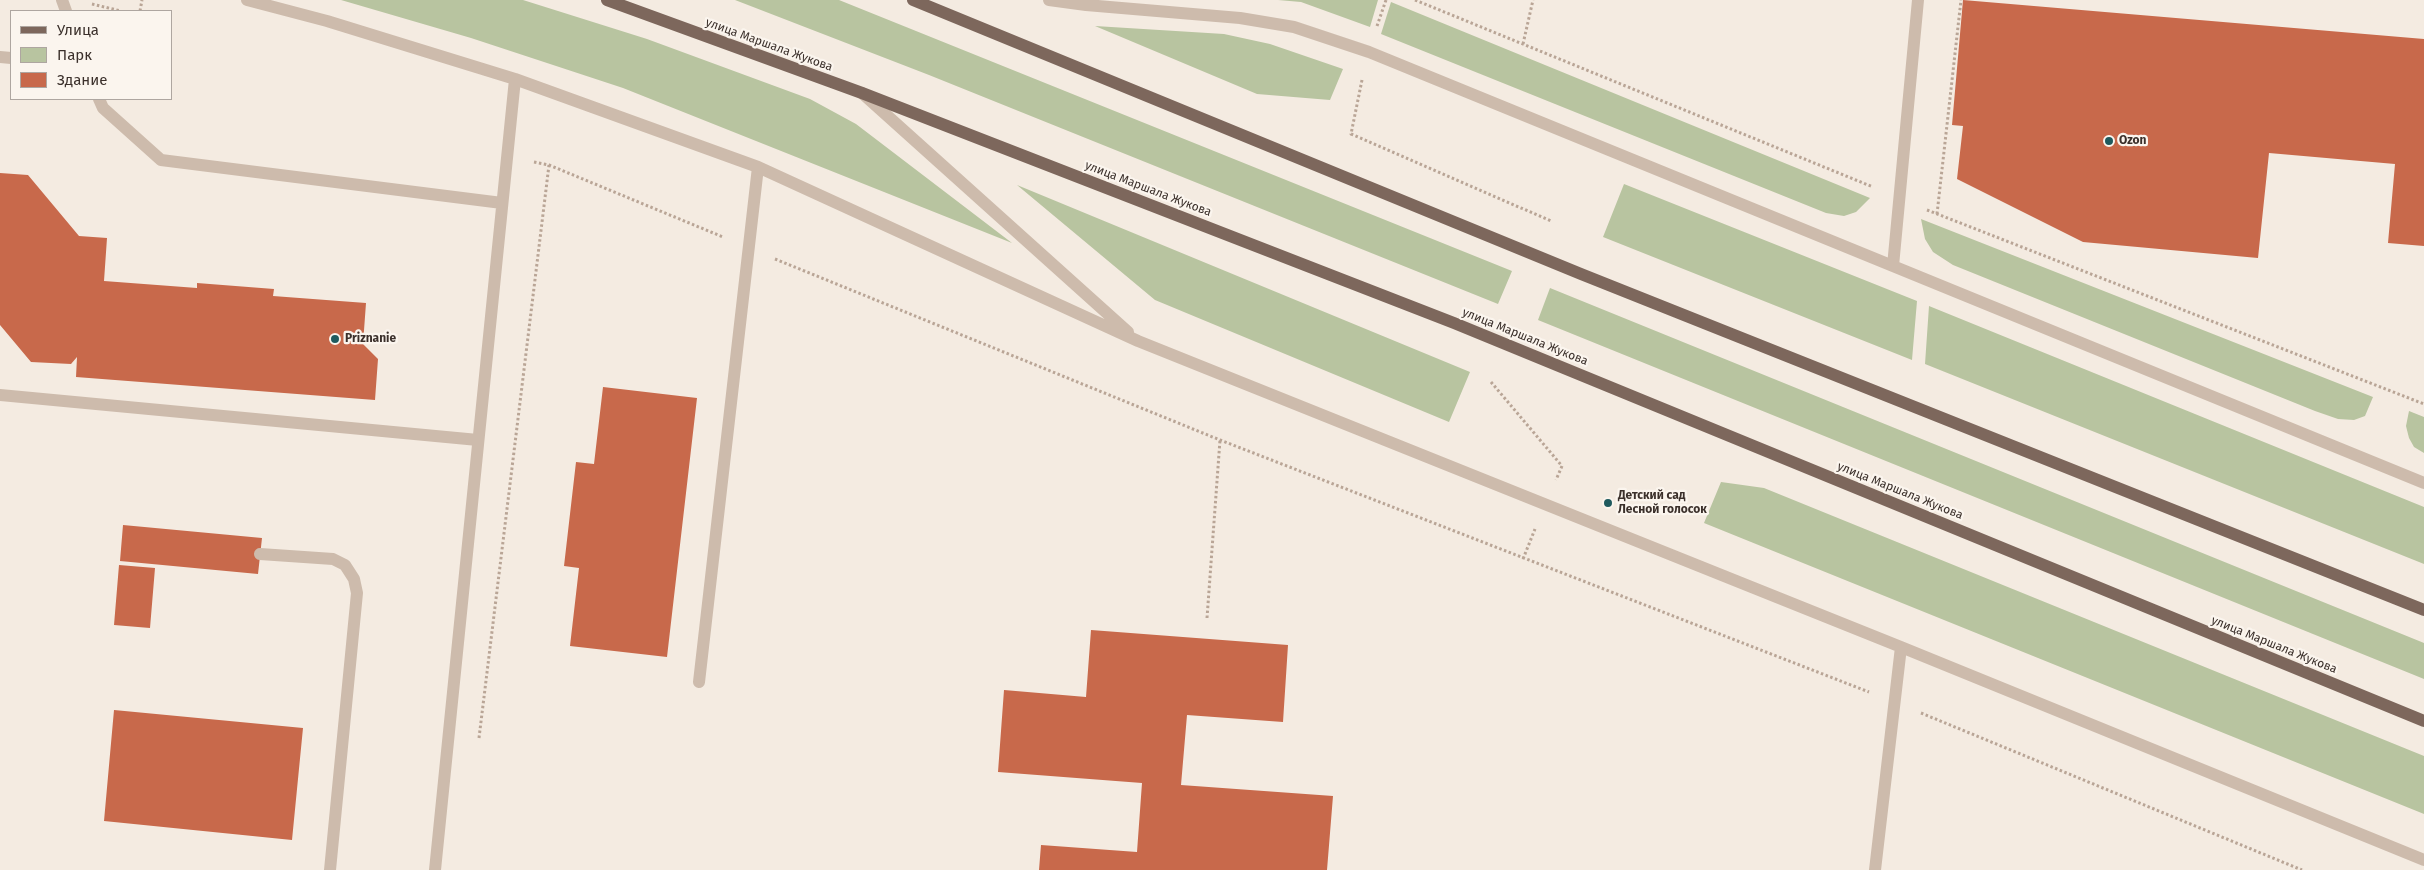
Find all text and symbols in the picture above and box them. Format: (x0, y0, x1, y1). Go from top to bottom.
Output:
legend (10, 10, 172, 100)
street label: улица Маршала Жукова (703, 15, 835, 75)
text: Улица (57, 21, 99, 39)
text: Парк (57, 46, 92, 64)
text: Здание (57, 71, 107, 89)
place label: Ozon (2119, 134, 2147, 148)
marker: Ozon (2103, 135, 2115, 147)
street label: улица Маршала Жукова (1083, 158, 1213, 220)
street label: улица Маршала Жукова (1460, 305, 1590, 369)
place label: Priznanie (345, 332, 396, 346)
marker: Priznanie (329, 333, 341, 345)
street label: улица Маршала Жукова (1835, 459, 1965, 523)
place label: Детский сад Лесной голосок (1618, 489, 1707, 517)
marker: Детский сад Лесной голосок (1602, 497, 1614, 509)
street label: улица Маршала Жукова (2209, 613, 2339, 677)

